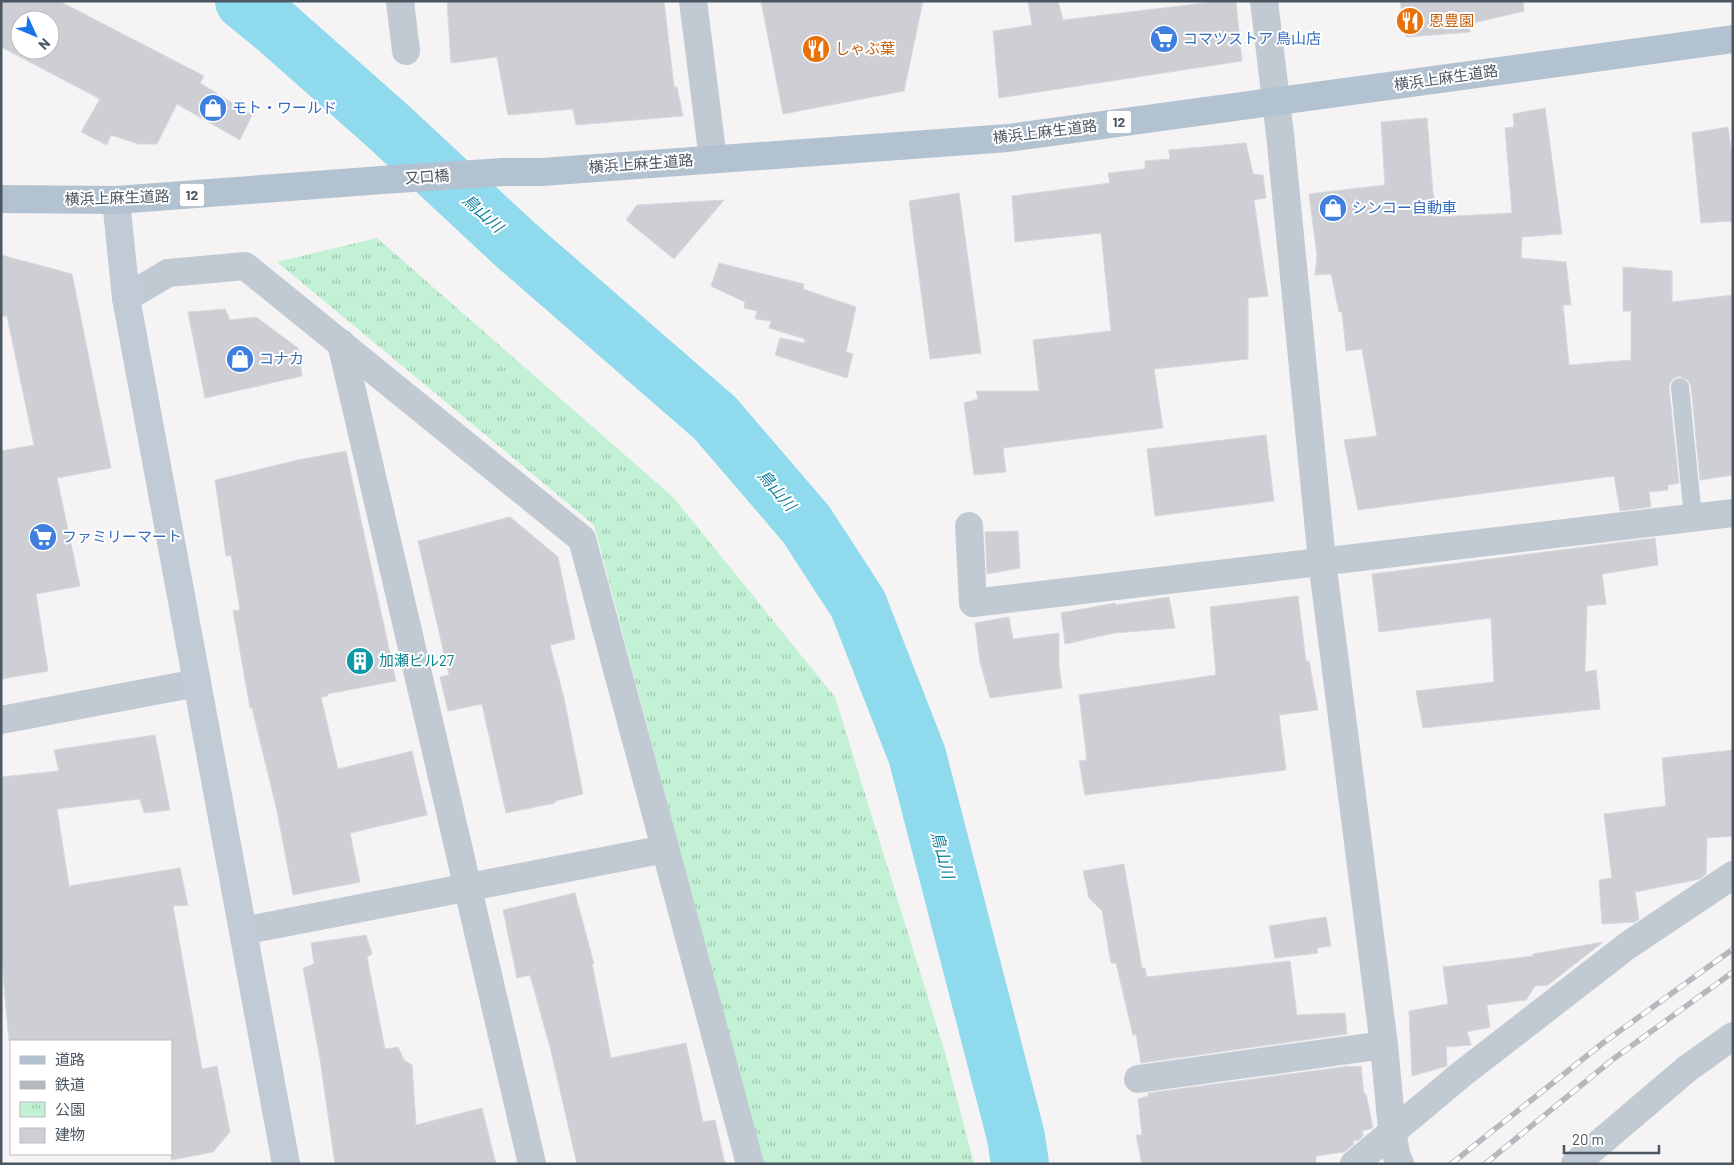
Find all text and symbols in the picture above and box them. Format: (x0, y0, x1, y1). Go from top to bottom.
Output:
restaurant icon: 恩豊園 (1395, 6, 1425, 36)
north arrow (10, 10, 60, 60)
place label: 恩豊園 (1429, 11, 1474, 29)
supermarket icon: コマツストア 鳥山店 (1149, 24, 1179, 54)
place label: コマツストア 鳥山店 (1183, 29, 1321, 47)
restaurant icon: しゃぶ葉 (801, 34, 831, 64)
text: N (35, 35, 54, 54)
place label: しゃぶ葉 (835, 39, 895, 57)
street label: 横浜上麻生道路 (1393, 61, 1499, 93)
shop icon: モト・ワールド (198, 93, 228, 123)
place label: モト・ワールド (232, 98, 337, 116)
road number: 12 (1106, 110, 1132, 134)
street label: 横浜上麻生道路 (992, 116, 1098, 146)
street label: 横浜上麻生道路 (588, 150, 694, 176)
street label: 又口橋 (404, 165, 450, 187)
road number: 12 (180, 184, 204, 206)
street label: 横浜上麻生道路 (64, 186, 170, 208)
water label: 鳥山川 (459, 190, 509, 237)
shop icon: シンコー自動車 (1318, 193, 1348, 223)
place label: シンコー自動車 (1352, 198, 1457, 216)
shop icon: コナカ (225, 344, 255, 374)
place label: コナカ (259, 349, 304, 367)
water label: 鳥山川 (754, 465, 802, 516)
supermarket icon: ファミリーマート (28, 522, 58, 552)
place label: ファミリーマート (62, 527, 182, 545)
building icon: 加瀬ビル27 (345, 646, 375, 676)
place label: 加瀬ビル27 (379, 651, 454, 669)
water label: 鳥山川 (928, 829, 959, 882)
legend (10, 1040, 172, 1155)
text: 道路 (55, 1050, 85, 1068)
text: 鉄道 (55, 1075, 85, 1093)
text: 公園 (55, 1100, 85, 1118)
scale bar (1564, 1122, 1659, 1154)
text: 建物 (55, 1125, 85, 1143)
text: 20 m (1572, 1130, 1604, 1148)

